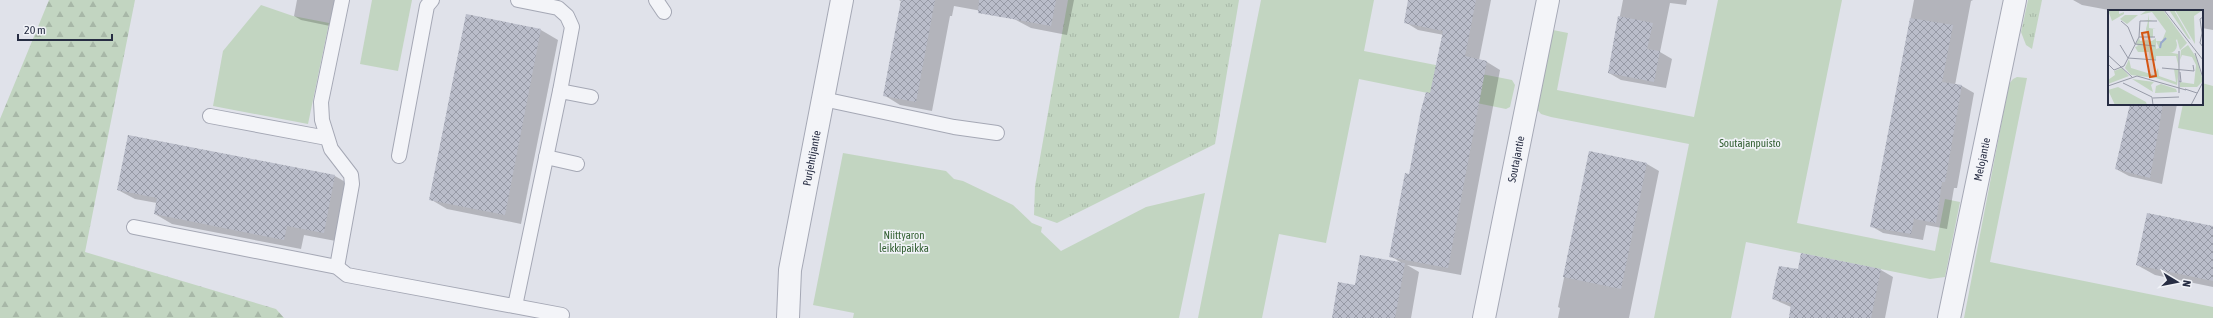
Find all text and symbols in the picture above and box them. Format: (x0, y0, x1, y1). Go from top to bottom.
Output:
inset map (2108, 10, 2203, 105)
scale bar (18, 16, 112, 42)
text: 20 m (24, 23, 46, 37)
street label: Purjehtijantie (800, 129, 823, 187)
street label: Soutajantie (1505, 135, 1526, 183)
park label: Soutajanpuisto (1719, 137, 1781, 149)
street label: Melojantie (1972, 137, 1992, 182)
park label: Niittyaron leikkipaikka (879, 229, 929, 254)
north arrow (2157, 262, 2197, 302)
text: N (2180, 279, 2193, 288)

